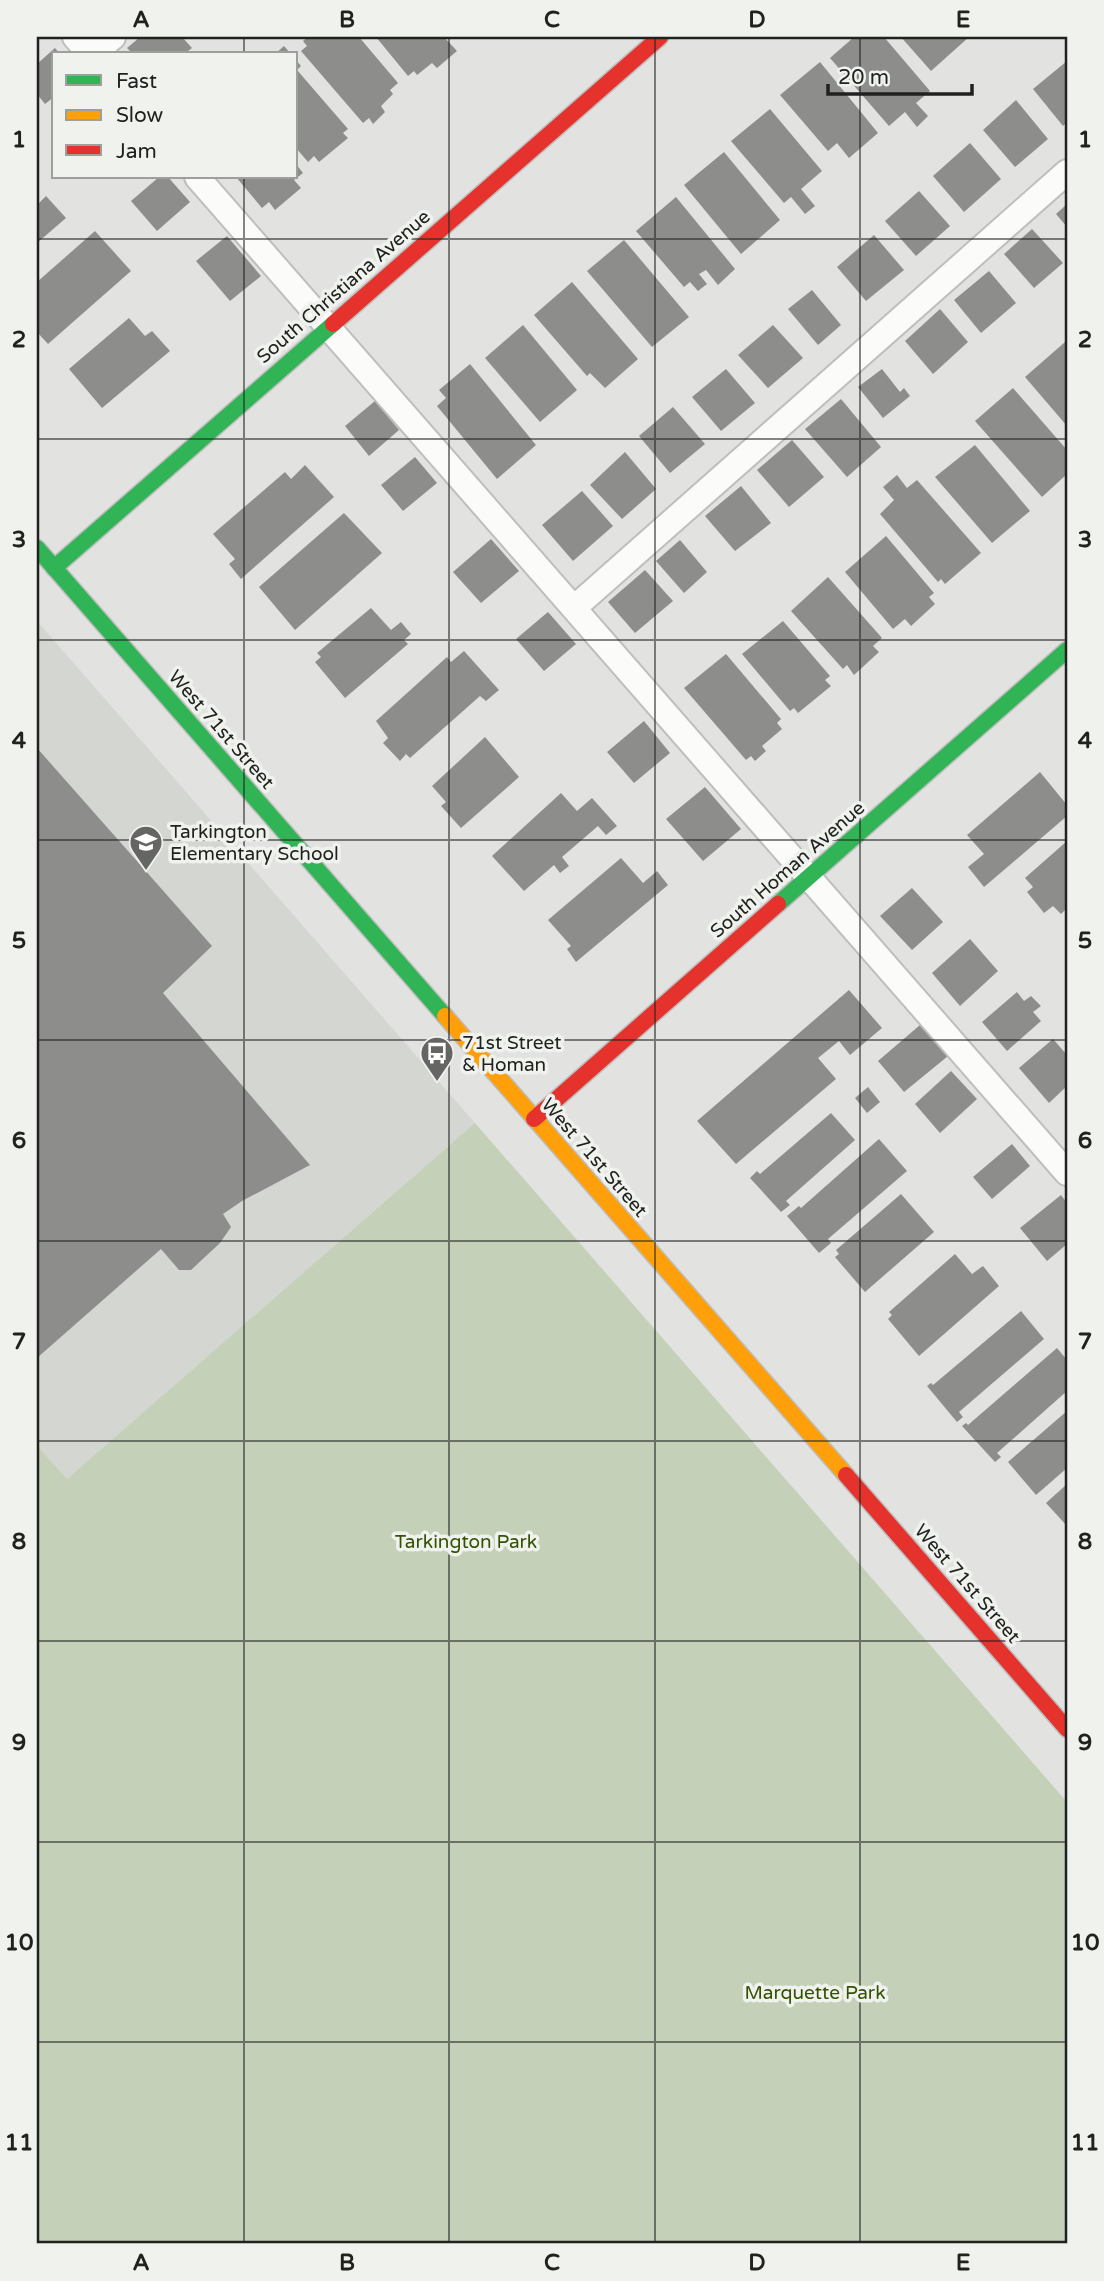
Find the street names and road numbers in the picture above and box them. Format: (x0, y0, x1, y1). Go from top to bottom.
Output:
street label: South Christiana Avenue (253, 206, 435, 368)
street label: West 71st Street (164, 666, 279, 793)
street label: South Homan Avenue (706, 797, 869, 943)
street label: West 71st Street (537, 1094, 652, 1221)
street label: West 71st Street (910, 1520, 1025, 1647)

